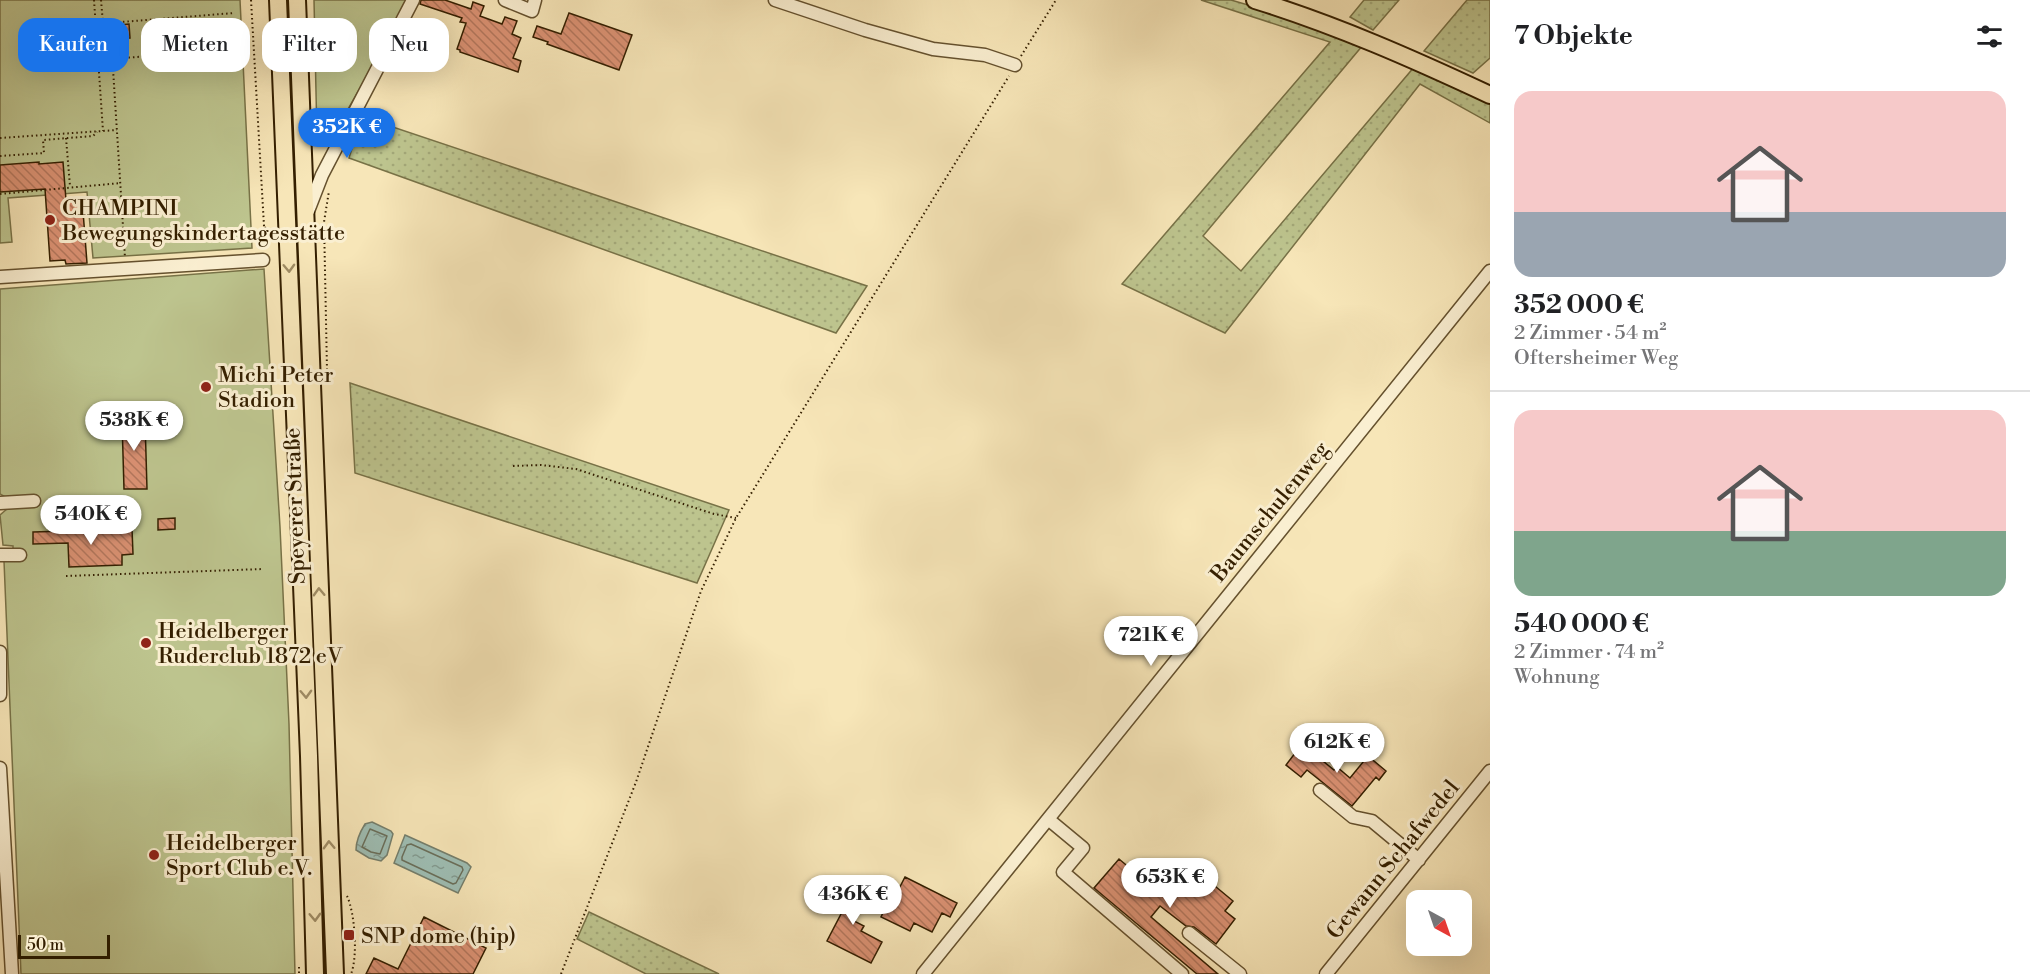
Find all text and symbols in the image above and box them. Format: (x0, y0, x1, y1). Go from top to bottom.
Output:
chip: Kaufen (18, 18, 129, 72)
chip: Mieten (141, 18, 250, 72)
chip: Filter (262, 18, 357, 72)
chip: Neu (369, 18, 449, 72)
text: 7 Objekte (1514, 20, 1633, 52)
icon: filters (1973, 20, 2006, 53)
pin: 352K € (298, 108, 396, 159)
text: 352K € (312, 115, 382, 140)
icon: home (1706, 130, 1814, 238)
place label: CHAMPINI Bewegungskindertagesstätte (61, 195, 345, 247)
marker: CHAMPINI Bewegungskindertagesstätte (43, 213, 57, 227)
one-way arrow (283, 264, 296, 273)
text: 352 000 € (1514, 289, 1644, 321)
text: 2 Zimmer · 54 m² (1514, 321, 1666, 346)
text: Oftersheimer Weg (1514, 346, 1678, 371)
place label: Michi Peter Stadion (218, 362, 334, 414)
marker: Michi Peter Stadion (199, 380, 213, 394)
pin: 538K € (85, 401, 183, 452)
text: 538K € (99, 408, 169, 433)
street label: Speyerer Straße (279, 427, 312, 585)
street label: Baumschulenweg (1205, 436, 1335, 588)
icon: home (1706, 449, 1814, 557)
pin: 540K € (42, 495, 140, 546)
text: 540K € (54, 502, 128, 527)
one-way arrow (313, 588, 326, 597)
text: 540 000 € (1514, 608, 1649, 640)
pin: 721K € (1102, 616, 1200, 667)
place label: Heidelberger Ruderclub 1872 eV (158, 618, 343, 670)
text: 721K € (1118, 623, 1184, 648)
marker: Heidelberger Ruderclub 1872 eV (139, 636, 153, 650)
text: 2 Zimmer · 74 m² (1514, 640, 1664, 665)
text: Wohnung (1514, 665, 1600, 690)
one-way arrow (300, 689, 313, 698)
pin: 612K € (1288, 723, 1386, 774)
text: 612K € (1304, 730, 1370, 755)
street label: Gewann Schafwedel (1321, 775, 1466, 945)
place label: Heidelberger Sport Club e.V. (166, 830, 312, 882)
one-way arrow (323, 841, 336, 850)
marker: Heidelberger Sport Club e.V. (147, 848, 161, 862)
pin: 653K € (1121, 858, 1219, 909)
text: 653K € (1135, 865, 1205, 890)
pin: 436K € (804, 875, 902, 926)
text: 436K € (818, 882, 888, 907)
north arrow (1406, 890, 1472, 956)
map controls (1406, 890, 1472, 956)
one-way arrow (308, 912, 321, 921)
place label: SNP dome (hip) (361, 923, 516, 950)
marker: SNP dome (hip) (342, 928, 356, 942)
scale bar (18, 932, 110, 960)
text: 50 m (27, 935, 64, 955)

